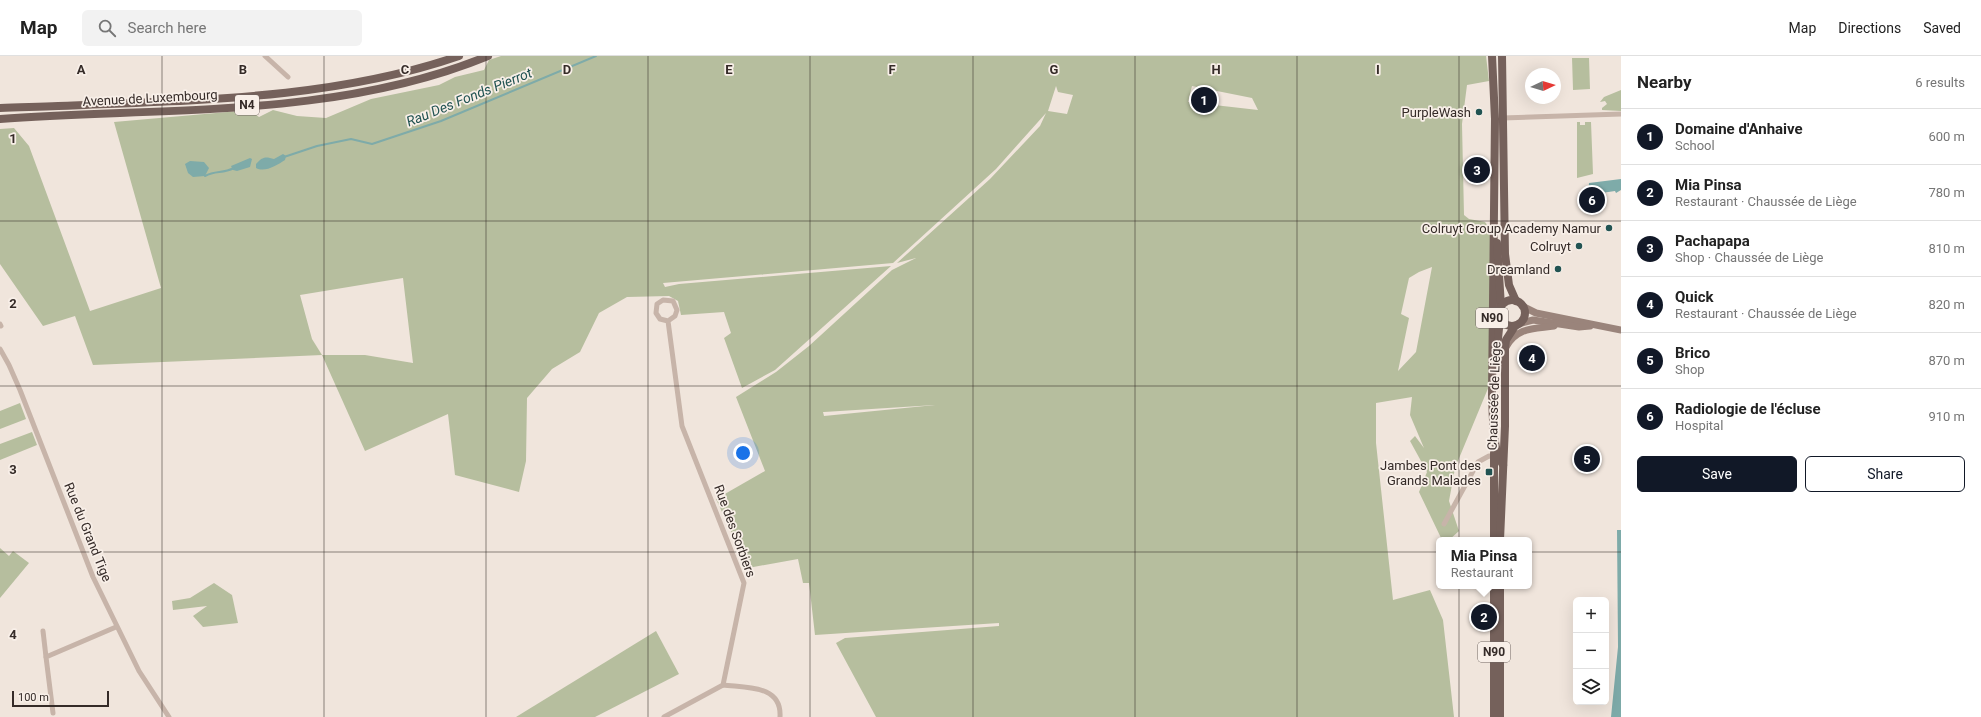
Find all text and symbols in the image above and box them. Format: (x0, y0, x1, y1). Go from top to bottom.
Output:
search box (82, 10, 362, 46)
text: Map (20, 16, 58, 39)
icon: search (96, 17, 118, 39)
text: Search here (128, 19, 206, 37)
text: Map (1789, 20, 1816, 36)
text: Directions (1838, 20, 1901, 36)
text: Saved (1923, 20, 1961, 36)
text: A (77, 62, 86, 77)
text: B (239, 62, 247, 77)
text: C (401, 62, 410, 77)
text: D (563, 62, 571, 77)
text: E (725, 62, 733, 77)
text: F (888, 62, 896, 77)
text: G (1050, 62, 1059, 77)
text: H (1211, 62, 1221, 77)
text: I (1376, 62, 1380, 77)
water label: Rau Des Fonds Pierrot (404, 64, 535, 130)
north arrow (1525, 68, 1561, 104)
text: Nearby (1637, 72, 1692, 92)
text: 6 results (1915, 75, 1965, 90)
pin: 1 (1191, 85, 1217, 115)
street label: Avenue de Luxembourg (82, 87, 218, 109)
road number: N4 (235, 95, 259, 115)
place label: PurpleWash (1402, 105, 1471, 120)
marker: PurpleWash (1474, 107, 1484, 117)
text: Domaine d'Anhaive (1675, 120, 1803, 138)
text: 1 (1646, 129, 1654, 144)
text: 600 m (1928, 129, 1965, 144)
text: 1 (9, 131, 17, 146)
text: School (1675, 138, 1715, 153)
pin: 3 (1464, 155, 1490, 185)
text: Mia Pinsa (1675, 176, 1742, 194)
pin: 6 (1579, 185, 1605, 215)
text: 2 (1646, 185, 1654, 200)
text: 780 m (1928, 185, 1965, 200)
text: Restaurant · Chaussée de Liège (1675, 194, 1857, 209)
place label: Colruyt Group Academy Namur (1422, 221, 1602, 236)
marker: Colruyt Group Academy Namur (1604, 223, 1614, 233)
text: Pachapapa (1675, 232, 1750, 250)
place label: Colruyt (1530, 239, 1571, 254)
marker: Colruyt (1574, 241, 1584, 251)
text: 3 (1646, 241, 1654, 256)
text: 810 m (1928, 241, 1965, 256)
text: Shop · Chaussée de Liège (1675, 250, 1823, 265)
place label: Dreamland (1487, 262, 1550, 277)
marker: Dreamland (1553, 264, 1563, 274)
text: Quick (1675, 288, 1714, 306)
text: 2 (9, 296, 17, 311)
text: 4 (1646, 297, 1654, 312)
text: 820 m (1928, 297, 1965, 312)
text: Restaurant · Chaussée de Liège (1675, 306, 1857, 321)
road number: N90 (1476, 308, 1508, 328)
street label: Chaussée de Liège (1485, 341, 1503, 451)
pin: 4 (1519, 343, 1545, 373)
text: Brico (1675, 344, 1710, 362)
text: 5 (1646, 353, 1654, 368)
text: 870 m (1928, 353, 1965, 368)
text: Shop (1675, 362, 1705, 377)
text: Radiologie de l'écluse (1675, 400, 1821, 418)
text: 6 (1646, 409, 1654, 424)
text: 910 m (1928, 409, 1965, 424)
text: Hospital (1675, 418, 1723, 433)
your location (733, 443, 753, 463)
pin: 5 (1574, 444, 1600, 474)
button: Save (1637, 456, 1797, 492)
button: Share (1805, 456, 1965, 492)
place label: Jambes Pont des Grands Malades (1380, 458, 1481, 488)
text: 3 (9, 462, 17, 477)
marker: Jambes Pont des Grands Malades (1484, 467, 1494, 477)
street label: Rue du Grand Tige (61, 480, 115, 584)
street label: Rue des Sorbiers (711, 483, 759, 580)
popup (1436, 537, 1532, 589)
text: Mia Pinsa (1451, 547, 1517, 565)
text: Restaurant (1451, 565, 1513, 580)
map controls (1573, 597, 1609, 705)
button: + (1573, 597, 1609, 633)
pin: 2 (1471, 602, 1497, 632)
text: 4 (9, 627, 17, 642)
button: − (1573, 633, 1609, 669)
road number: N90 (1478, 642, 1510, 662)
button: layers (1573, 669, 1609, 705)
scale bar (12, 689, 109, 708)
text: 100 m (18, 691, 49, 704)

